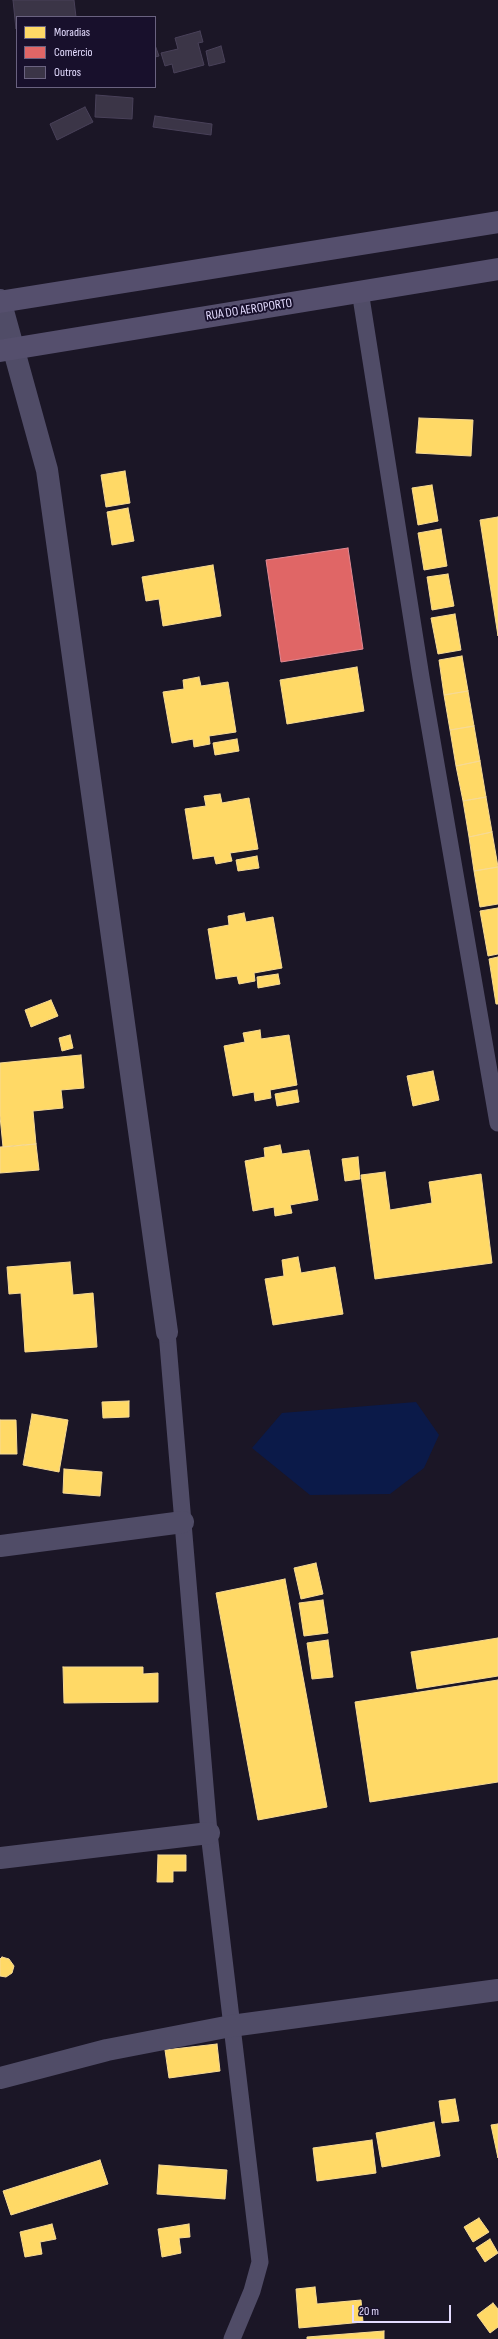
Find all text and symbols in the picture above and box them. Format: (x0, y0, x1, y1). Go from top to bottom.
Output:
legend (16, 16, 156, 88)
text: Moradias (54, 25, 90, 40)
text: Comércio (54, 45, 92, 60)
text: Outros (54, 65, 81, 80)
street label: RUA DO AEROPORTO (205, 295, 293, 325)
scale bar (354, 2297, 453, 2323)
text: 20 m (359, 2304, 379, 2319)

